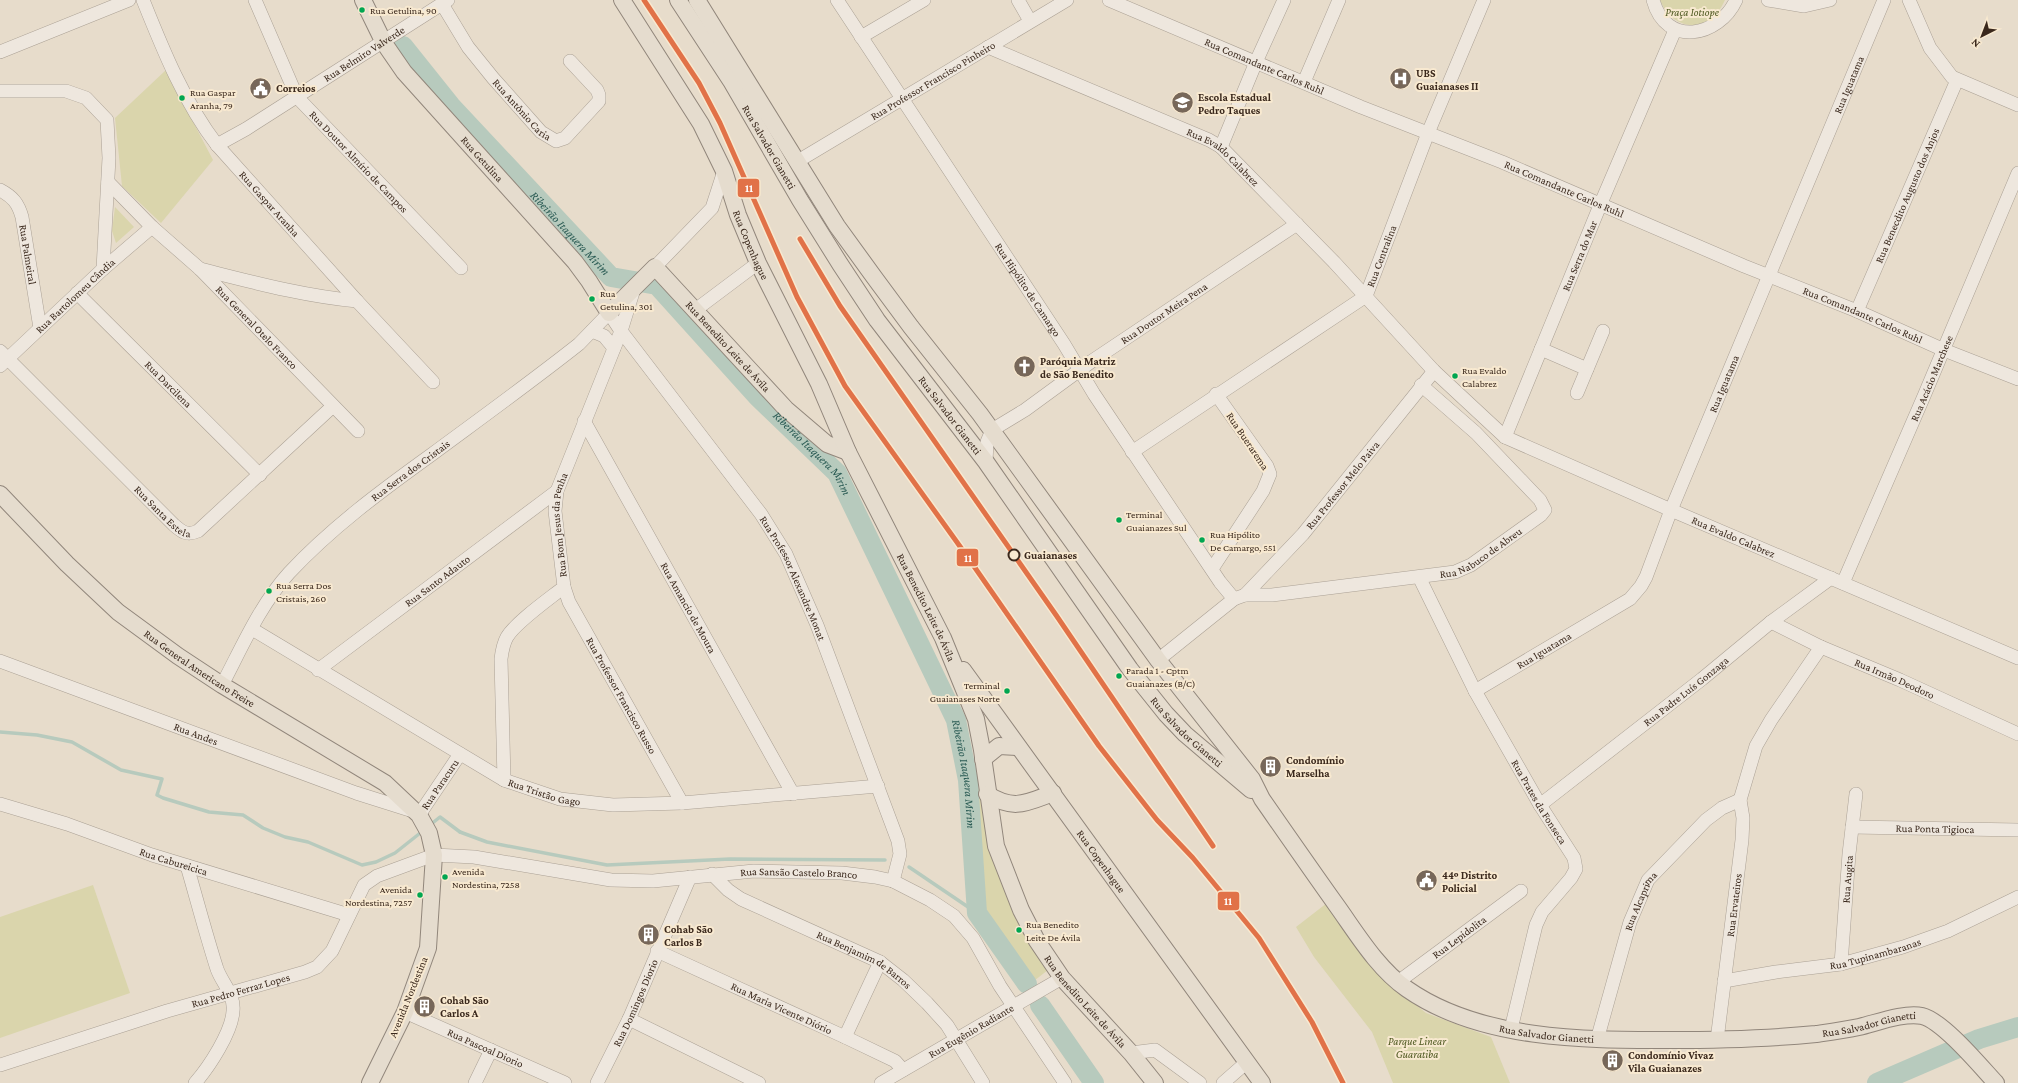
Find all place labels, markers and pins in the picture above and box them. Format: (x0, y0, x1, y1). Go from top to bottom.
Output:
marker: Rua Getulina, 90 (357, 5, 367, 15)
place label: Rua Getulina, 90 (370, 5, 437, 16)
hospital icon: UBS Guaianases II (1388, 66, 1414, 92)
place label: UBS Guaianases II (1416, 67, 1479, 92)
public building icon: Correios (248, 75, 274, 101)
place label: Correios (276, 82, 316, 94)
place label: Rua Gaspar Aranha, 79 (190, 87, 236, 111)
school or university icon: Escola Estadual Pedro Taques (1169, 90, 1195, 116)
place label: Escola Estadual Pedro Taques (1198, 91, 1272, 116)
marker: Rua Gaspar Aranha, 79 (177, 93, 187, 103)
place label: Rua Getulina, 301 (600, 288, 652, 312)
marker: Rua Getulina, 301 (587, 294, 597, 304)
church icon: Paróquia Matriz de São Benedito (1011, 354, 1037, 380)
place label: Paróquia Matriz de São Benedito (1040, 355, 1115, 380)
place label: Rua Evaldo Calabrez (1462, 365, 1507, 389)
marker: Rua Evaldo Calabrez (1450, 371, 1460, 381)
place label: Terminal Guaianazes Sul (1126, 509, 1187, 533)
marker: Terminal Guaianazes Sul (1114, 515, 1124, 525)
place label: Rua Hipólito De Camargo, 551 (1210, 529, 1276, 553)
marker: Rua Hipólito De Camargo, 551 (1197, 535, 1207, 545)
marker: Guaianases (1007, 548, 1021, 562)
place label: Guaianases (1024, 549, 1078, 561)
place label: Rua Serra Dos Cristais, 260 (276, 580, 331, 604)
marker: Rua Serra Dos Cristais, 260 (264, 586, 274, 596)
place label: Parada 1 - Cptm Guaianazes (B/C) (1126, 665, 1196, 690)
marker: Parada 1 - Cptm Guaianazes (B/C) (1114, 671, 1124, 681)
place label: Terminal Guaianases Norte (930, 680, 1001, 704)
marker: Terminal Guaianases Norte (1002, 686, 1012, 696)
building icon: Condomínio Marselha (1258, 753, 1284, 779)
place label: Condomínio Marselha (1286, 754, 1344, 779)
place label: Avenida Nordestina, 7258 (452, 866, 520, 890)
public building icon: 44º Distrito Policial (1414, 868, 1440, 894)
place label: 44º Distrito Policial (1442, 869, 1497, 894)
marker: Avenida Nordestina, 7258 (440, 872, 450, 882)
place label: Avenida Nordestina, 7257 (345, 884, 412, 908)
marker: Avenida Nordestina, 7257 (415, 890, 425, 900)
place label: Rua Benedito Leite De Ávila (1026, 919, 1081, 943)
building icon: Cohab São Carlos B (635, 922, 661, 948)
place label: Cohab São Carlos B (664, 923, 713, 948)
marker: Rua Benedito Leite De Ávila (1014, 925, 1024, 935)
building icon: Cohab São Carlos A (412, 993, 438, 1019)
place label: Cohab São Carlos A (440, 994, 489, 1019)
building icon: Condomínio Vivaz Vila Guaianazes (1599, 1048, 1625, 1074)
place label: Condomínio Vivaz Vila Guaianazes (1627, 1049, 1713, 1074)

